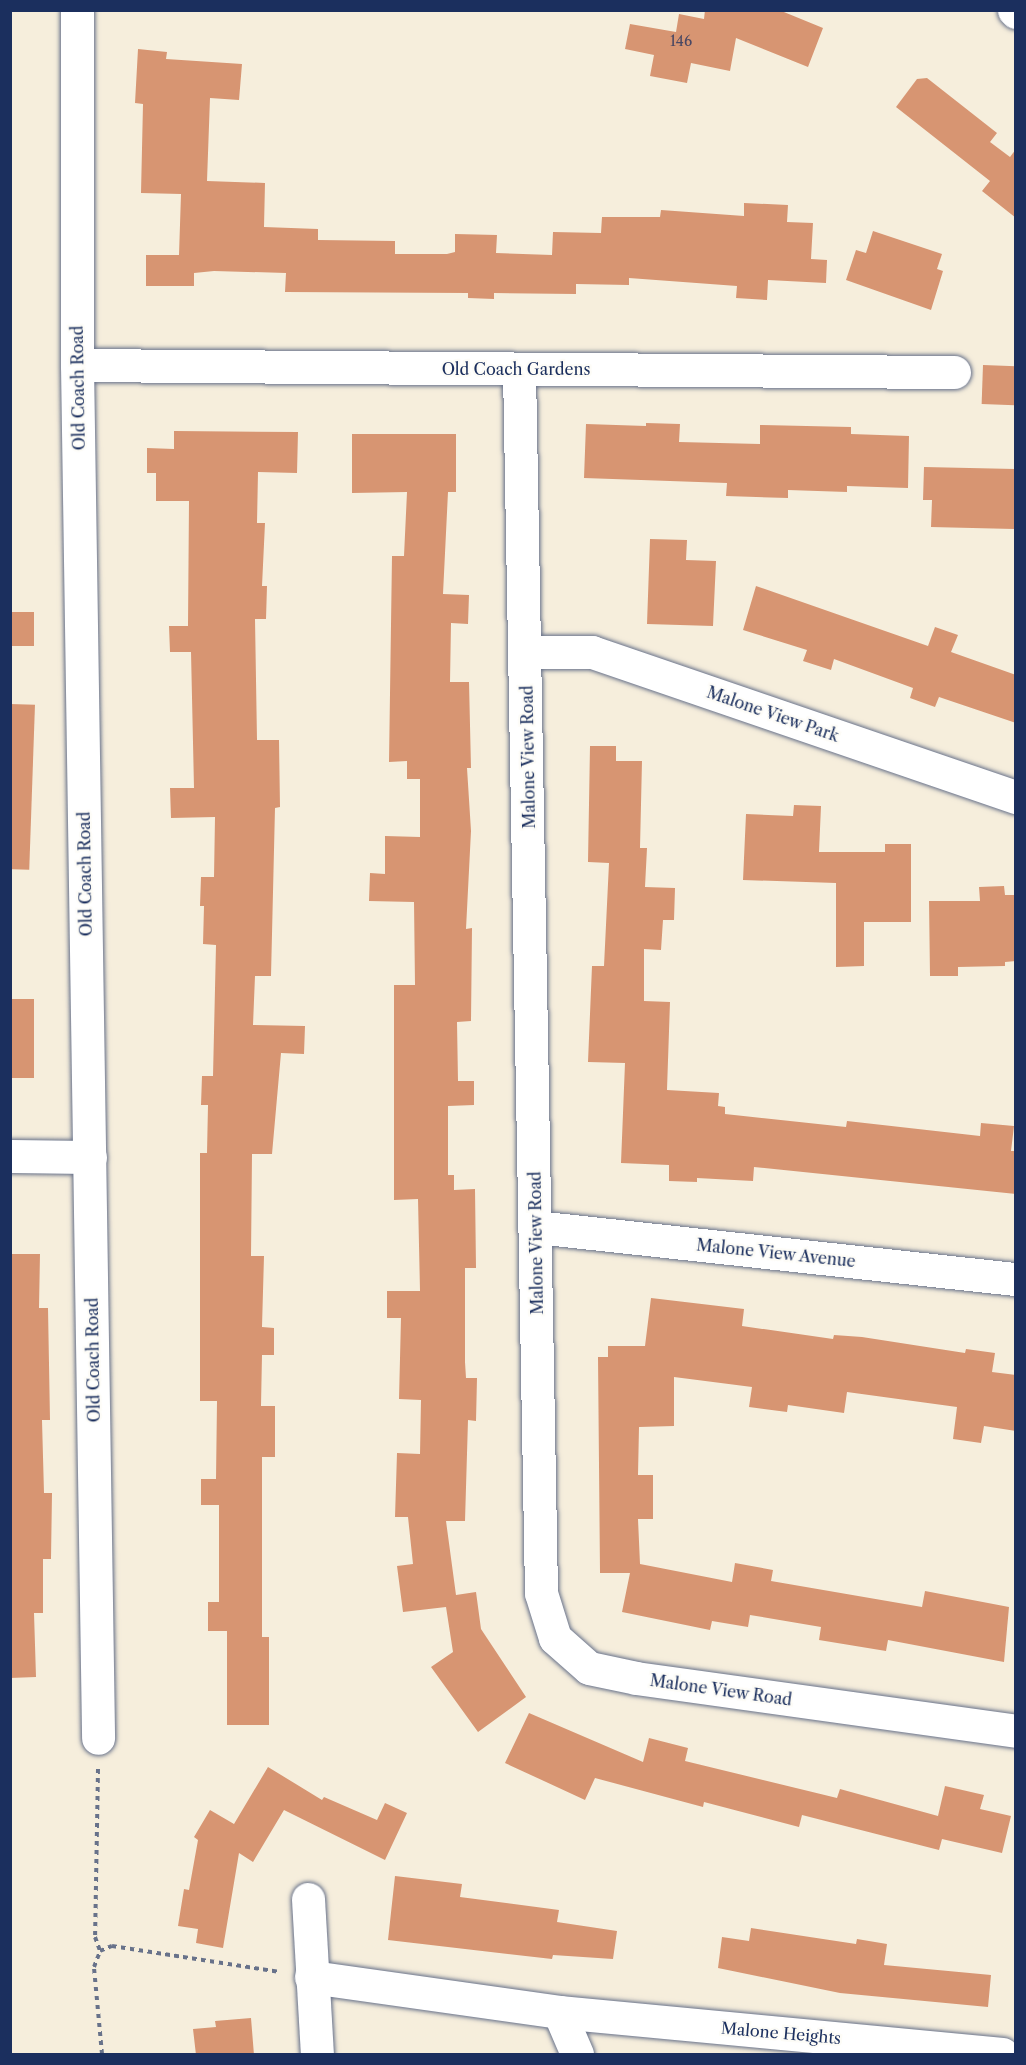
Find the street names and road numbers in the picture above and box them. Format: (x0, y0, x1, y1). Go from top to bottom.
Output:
street label: Old Coach Road (67, 325, 89, 451)
street label: Old Coach Gardens (442, 359, 590, 379)
street label: Malone View Park (704, 682, 842, 746)
street label: Malone View Road (517, 685, 539, 829)
street label: Old Coach Road (74, 811, 96, 937)
street label: Malone View Road (525, 1171, 547, 1315)
street label: Malone View Avenue (695, 1235, 857, 1271)
street label: Old Coach Road (82, 1297, 104, 1423)
street label: Malone View Road (648, 1670, 794, 1710)
street label: Malone Heights (720, 2018, 842, 2048)

